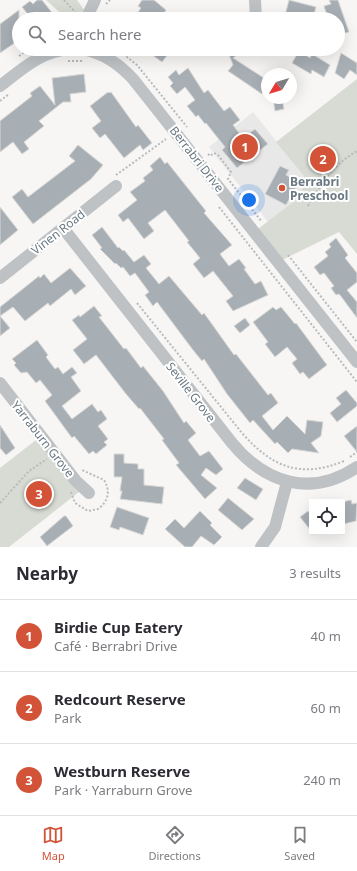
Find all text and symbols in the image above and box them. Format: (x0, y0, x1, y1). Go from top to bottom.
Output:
search box (12, 12, 345, 56)
icon: search (26, 23, 48, 45)
text: Search here (58, 24, 141, 44)
north arrow (261, 68, 297, 104)
street label: Berrabri Drive (166, 123, 228, 196)
pin: 1 (232, 132, 258, 162)
pin: 2 (310, 144, 336, 174)
place label: Berrabri Preschool (290, 173, 348, 204)
marker: Berrabri Preschool (277, 183, 287, 193)
your location (239, 190, 259, 210)
street label: Vinen Road (28, 206, 88, 258)
street label: Seville Grove (162, 359, 220, 426)
street label: Yarraburn Grove (8, 397, 78, 481)
pin: 3 (26, 479, 52, 509)
map controls (309, 499, 345, 535)
button: locate (309, 499, 345, 535)
text: Nearby (16, 562, 78, 585)
text: 3 results (289, 564, 341, 582)
text: Birdie Cup Eatery (54, 617, 183, 637)
text: 1 (25, 627, 33, 645)
text: 40 m (311, 627, 341, 645)
text: Café · Berrabri Drive (54, 637, 177, 655)
text: Redcourt Reserve (54, 689, 186, 709)
text: 2 (25, 699, 33, 717)
text: 60 m (311, 699, 341, 717)
text: Park (54, 709, 81, 727)
text: Westburn Reserve (54, 761, 190, 781)
text: 3 (25, 771, 33, 789)
text: 240 m (303, 771, 341, 789)
text: Park · Yarraburn Grove (54, 781, 192, 799)
tab: Map (42, 824, 65, 863)
tab: Directions (148, 824, 201, 863)
tab: Saved (284, 824, 315, 863)

